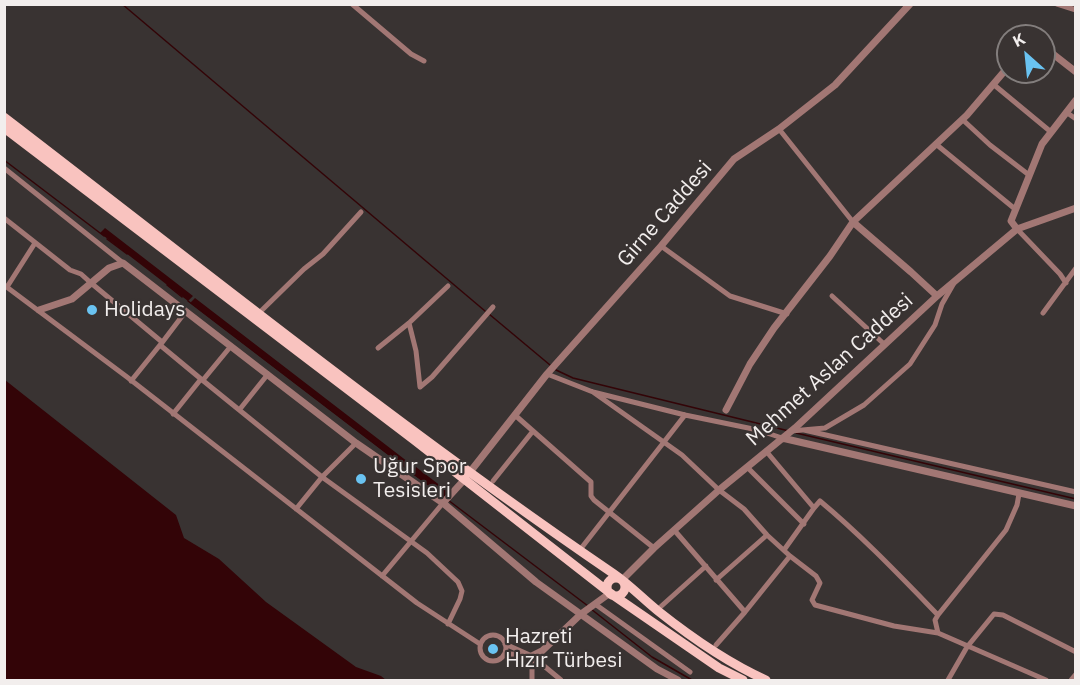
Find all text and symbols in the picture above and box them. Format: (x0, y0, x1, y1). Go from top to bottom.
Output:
north arrow (996, 24, 1056, 84)
text: K (1009, 28, 1028, 51)
street label: Girne Caddesi (612, 156, 718, 272)
street label: Mehmet Aslan Caddesi (741, 288, 919, 452)
place label: Holidays (104, 297, 185, 323)
marker: Holidays (85, 303, 99, 317)
place label: Uğur Spor Tesisleri (373, 454, 467, 504)
marker: Uğur Spor Tesisleri (354, 472, 368, 486)
place label: Hazreti Hızır Türbesi (505, 624, 623, 674)
marker: Hazreti Hızır Türbesi (486, 642, 500, 656)

